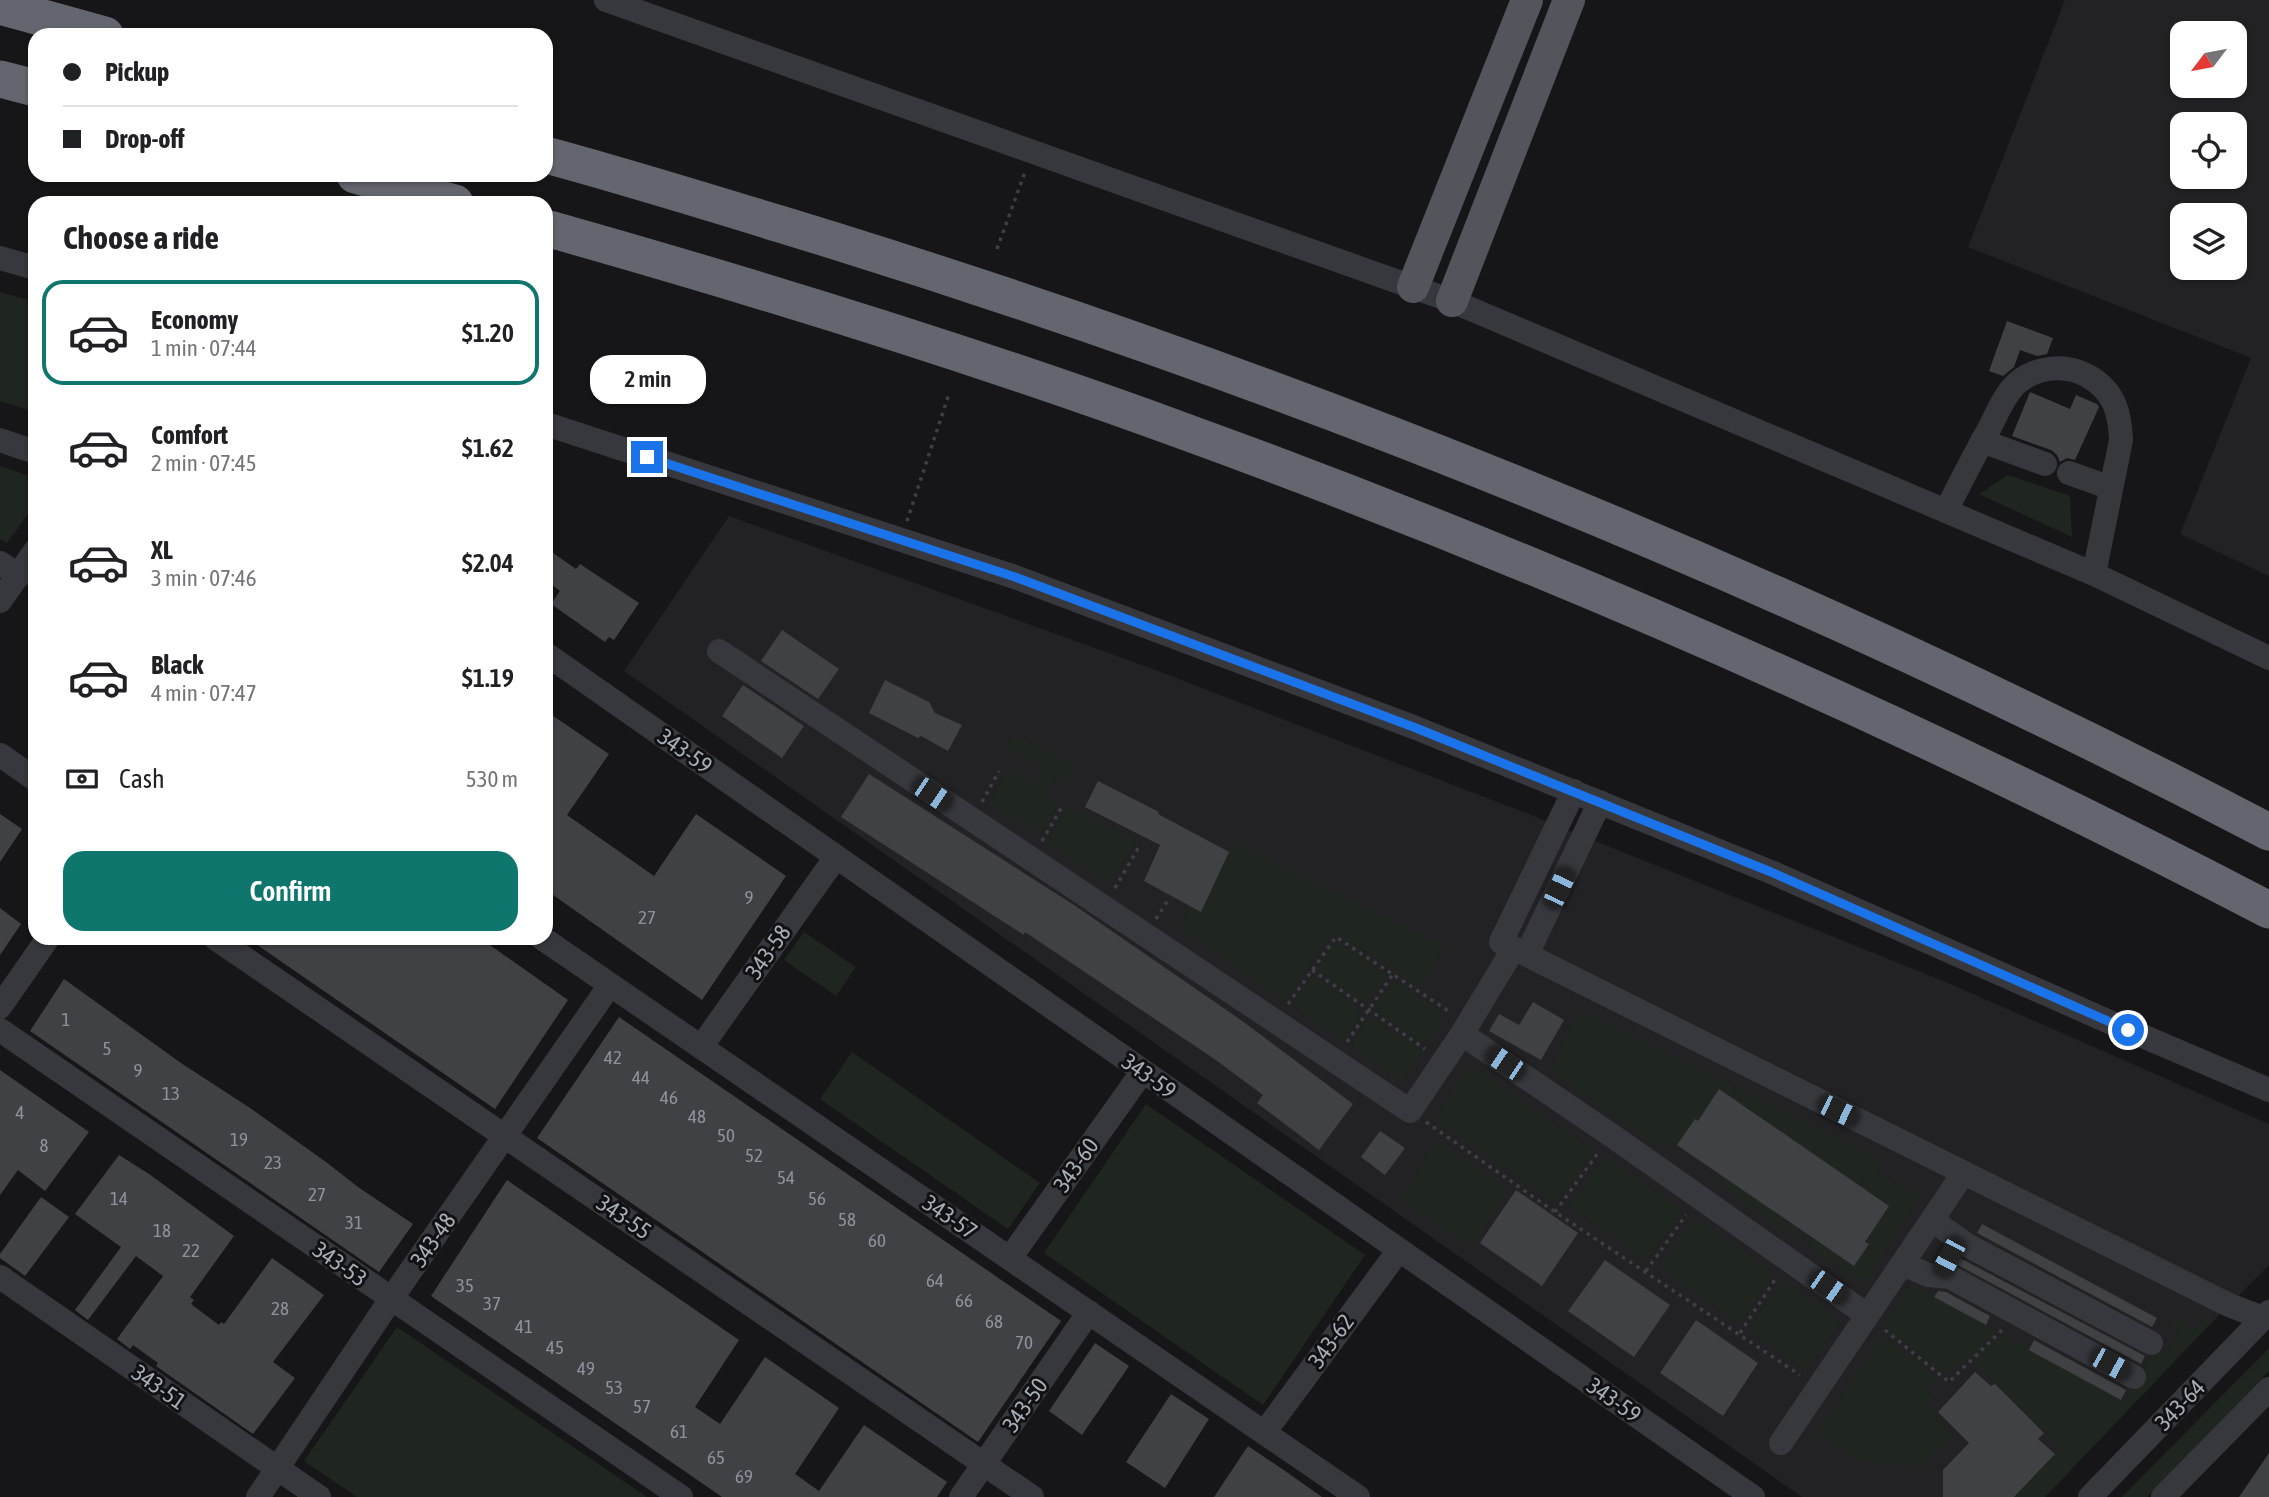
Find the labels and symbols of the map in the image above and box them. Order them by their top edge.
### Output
north arrow [2170,21,2247,98]
callout: 2 min [589,356,705,405]
route end [631,441,663,473]
street label: 343-59 [653,723,717,779]
car [909,774,956,814]
car [1541,865,1578,911]
house number: 9 [745,886,754,908]
house number: 27 [638,906,656,928]
street label: 343-58 [740,920,796,984]
house number: 1 [62,1008,70,1030]
route start [2112,1014,2144,1046]
house number: 5 [103,1037,111,1059]
car [1482,1043,1529,1083]
house number: 42 [604,1046,622,1068]
street label: 343-59 [1117,1048,1181,1104]
house number: 9 [134,1059,143,1081]
house number: 44 [632,1066,650,1088]
house number: 13 [162,1082,180,1104]
house number: 46 [660,1086,678,1108]
car [1815,1092,1862,1130]
house number: 4 [16,1101,25,1123]
house number: 48 [688,1105,706,1127]
house number: 50 [717,1124,735,1146]
house number: 19 [230,1128,248,1150]
street label: 343-60 [1048,1133,1104,1197]
house number: 8 [40,1134,49,1156]
house number: 52 [745,1144,763,1166]
house number: 23 [264,1151,282,1173]
house number: 54 [777,1166,795,1188]
house number: 27 [308,1183,326,1205]
house number: 14 [110,1187,128,1209]
house number: 56 [808,1187,826,1209]
street label: 343-55 [592,1189,656,1245]
street label: 343-57 [918,1189,982,1245]
street label: 343-48 [405,1208,461,1272]
house number: 58 [838,1208,856,1230]
house number: 31 [345,1211,363,1233]
house number: 18 [153,1219,171,1241]
house number: 60 [868,1229,886,1251]
car [1930,1234,1969,1280]
street label: 343-53 [308,1236,372,1292]
house number: 22 [182,1239,200,1261]
car [1805,1266,1852,1308]
house number: 64 [926,1269,944,1291]
house number: 35 [456,1274,474,1296]
house number: 66 [955,1289,973,1311]
house number: 37 [483,1292,501,1314]
house number: 28 [271,1297,289,1319]
street label: 343-62 [1303,1309,1359,1373]
house number: 68 [985,1310,1003,1332]
house number: 41 [515,1315,533,1337]
house number: 70 [1015,1331,1033,1353]
house number: 45 [546,1336,564,1358]
car [2087,1345,2134,1383]
house number: 49 [577,1357,595,1379]
street label: 343-51 [127,1359,191,1415]
street label: 343-59 [1582,1372,1646,1428]
street label: 343-50 [997,1373,1053,1437]
street label: 343-64 [2150,1374,2210,1436]
house number: 53 [605,1376,623,1398]
house number: 57 [633,1395,651,1417]
house number: 61 [670,1420,688,1442]
house number: 65 [707,1446,725,1468]
house number: 69 [735,1465,753,1487]

